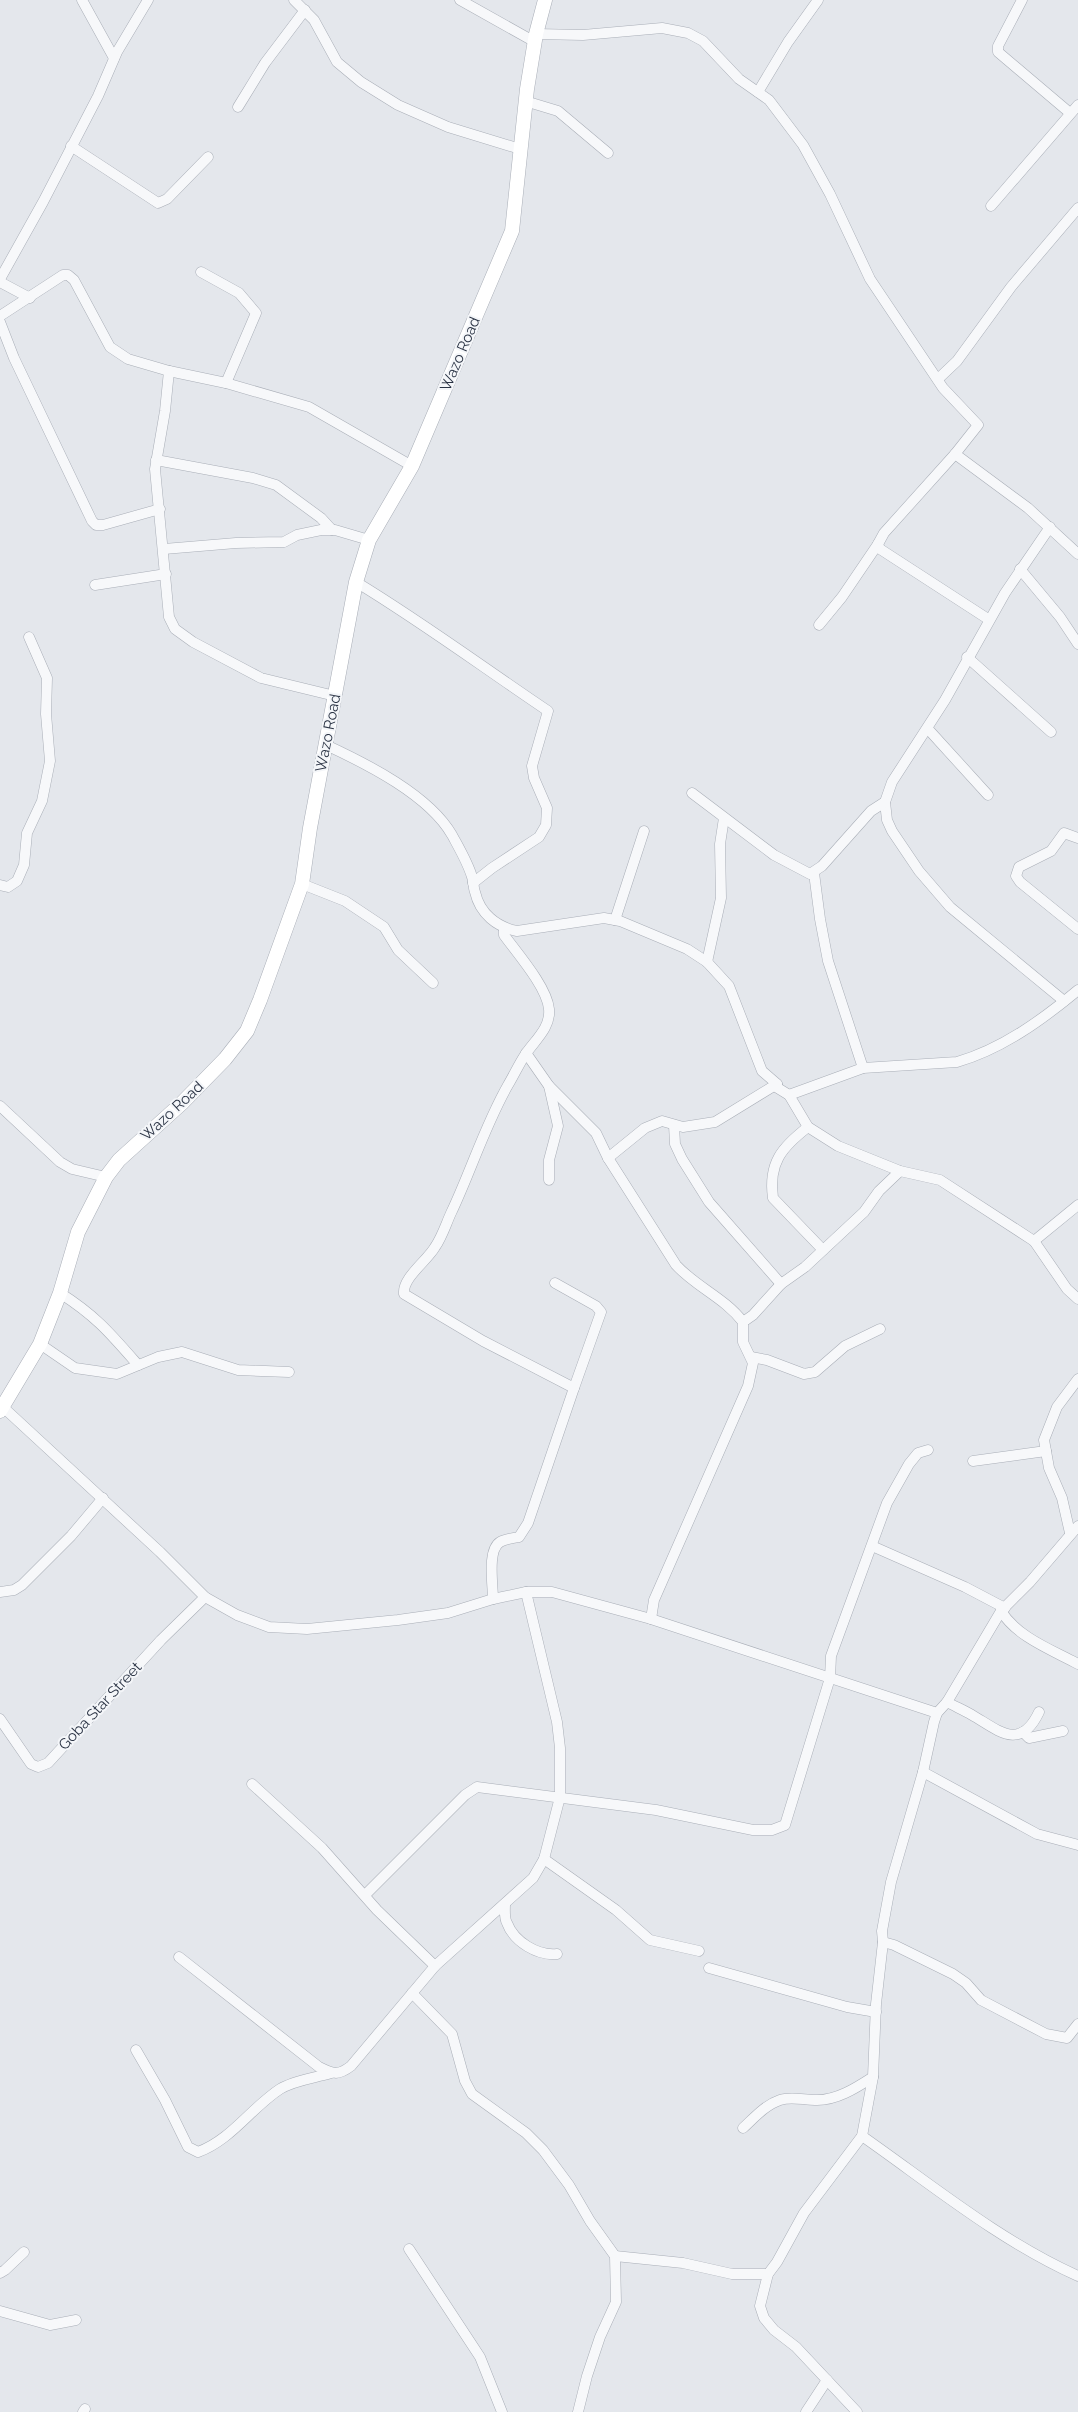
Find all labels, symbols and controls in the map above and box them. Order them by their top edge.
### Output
street label: Wazo Road [436,314,484,394]
street label: Wazo Road [312,693,344,773]
street label: Wazo Road [137,1077,207,1145]
street label: Goba Star Street [55,1658,145,1754]

